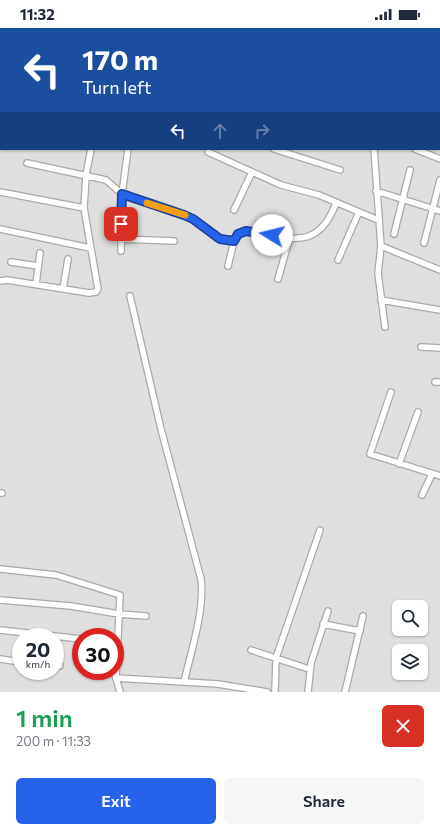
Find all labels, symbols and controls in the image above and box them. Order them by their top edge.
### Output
text: 11:32 [20,5,55,23]
text: 170 m [82,42,158,76]
icon: left [16,44,68,96]
text: Turn left [82,76,151,98]
icon: left [167,120,189,142]
icon: ahead [209,120,231,142]
icon: right [251,120,273,142]
pin [104,207,138,241]
icon: arrive [110,213,132,235]
position arrow [251,214,293,256]
map controls [392,600,428,680]
button: search [392,600,428,636]
speed limit sign: 30 [72,628,124,680]
text: 20 [26,637,50,661]
button: layers [392,644,428,680]
text: km/h [26,658,50,670]
text: 1 min [16,703,73,732]
button: close [382,705,424,747]
text: 200 m · 11:33 [16,733,91,749]
button: Exit [16,778,216,824]
button: Share [224,778,424,824]

